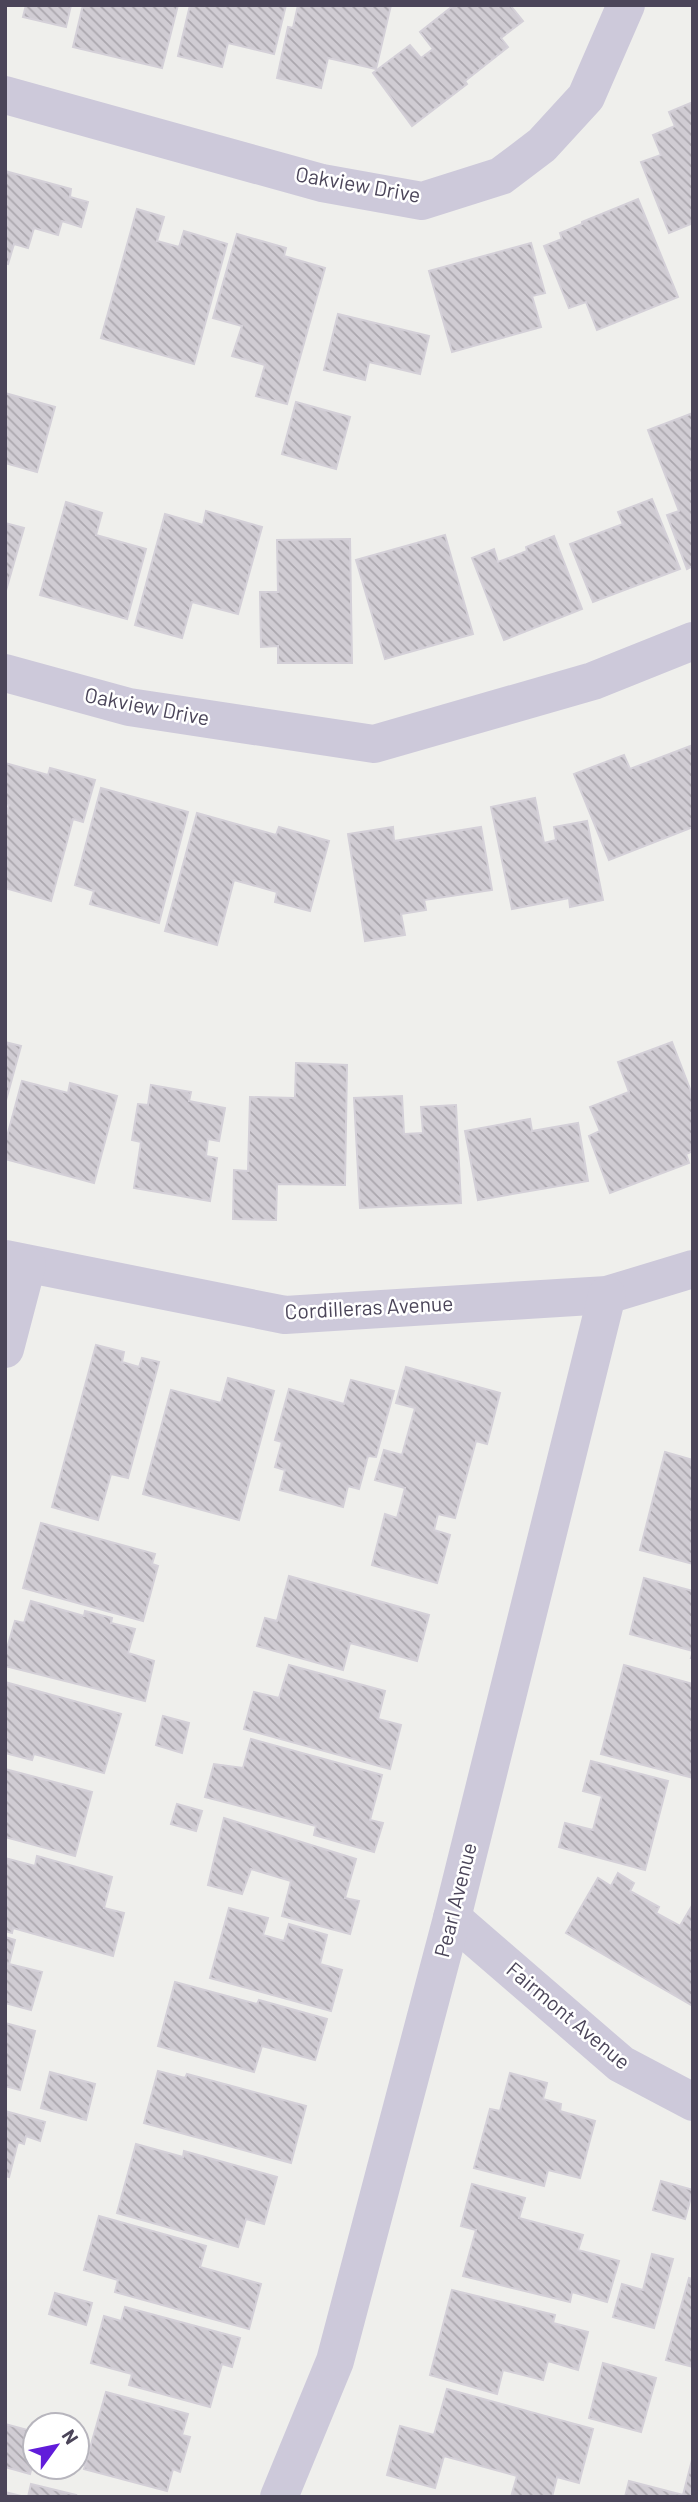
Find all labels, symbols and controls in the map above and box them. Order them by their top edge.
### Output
street label: Oakview Drive [294,160,423,207]
street label: Oakview Drive [83,681,212,730]
street label: Cordilleras Avenue [284,1290,454,1323]
street label: Pearl Avenue [428,1840,481,1960]
street label: Fairmont Avenue [502,1956,636,2074]
north arrow [21,2411,91,2481]
text: N [58,2425,84,2448]

